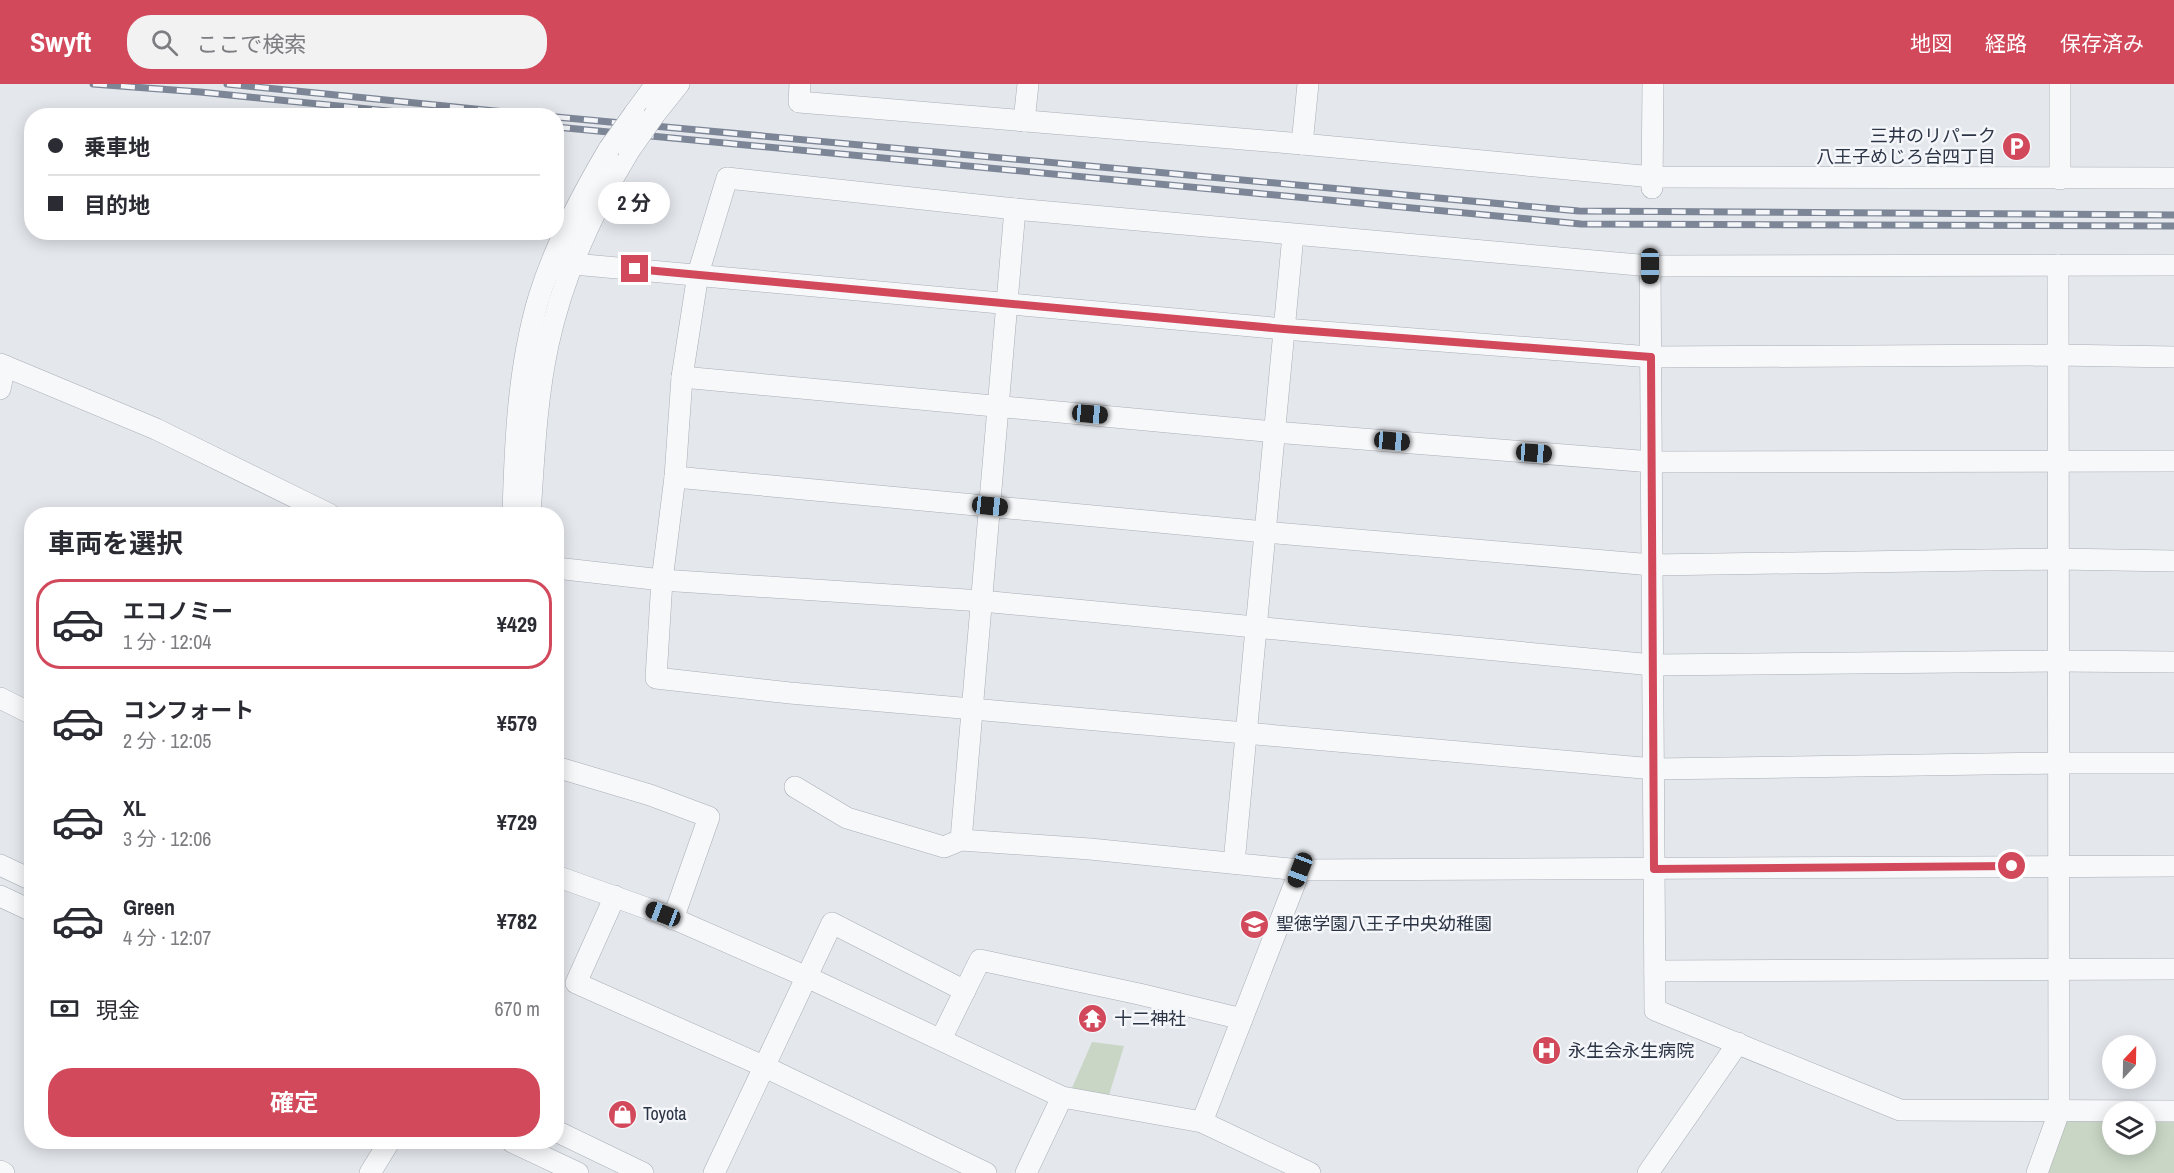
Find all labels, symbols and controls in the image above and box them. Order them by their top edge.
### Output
search box [127,15,547,69]
text: Swyft [30,23,91,61]
icon: search [148,26,181,59]
text: ここで検索 [196,29,306,59]
text: 地図 [1910,29,1952,58]
text: 経路 [1985,29,2027,58]
text: 保存済み [2060,29,2144,58]
place label: 三井のリパーク 八王子めじろ台四丁目 [1816,123,1996,169]
parking icon: 三井のリパーク 八王子めじろ台四丁目 [2001,130,2033,162]
text: 乗車地 [84,132,150,162]
callout: 2 分 [599,182,671,224]
text: 2 分 [617,189,651,216]
text: 目的地 [84,190,150,220]
car [1641,248,1659,284]
route end [621,255,648,282]
car [1071,403,1109,425]
car [1373,430,1411,452]
car [1515,443,1553,463]
car [971,495,1009,517]
text: 車両を選択 [48,525,183,561]
text: エコノミー [123,596,233,626]
icon: car [51,597,105,651]
text: ¥429 [497,609,537,639]
text: 1 分 · 12:04 [123,628,211,655]
text: コンフォート [123,695,254,725]
icon: car [51,696,105,750]
text: ¥579 [497,708,537,738]
text: 2 分 · 12:05 [123,727,211,754]
text: XL [123,793,146,823]
icon: car [51,795,105,849]
text: ¥729 [497,807,537,837]
text: 3 分 · 12:06 [123,825,211,852]
car [1285,850,1315,890]
route start [1998,852,2025,879]
text: Green [123,892,175,922]
icon: car [51,894,105,948]
car [643,899,683,929]
text: ¥782 [497,906,537,936]
school or university icon: 聖徳学園八王子中央幼稚園 [1239,908,1271,940]
place label: 聖徳学園八王子中央幼稚園 [1276,911,1492,936]
text: 4 分 · 12:07 [123,924,211,951]
icon: cash [48,992,81,1025]
text: 現金 [96,995,140,1025]
text: 670 m [494,995,540,1022]
temple icon: 十二神社 [1077,1003,1109,1035]
place label: 十二神社 [1114,1006,1186,1031]
hospital icon: 永生会永生病院 [1531,1035,1563,1067]
north arrow [2102,1035,2156,1089]
map controls [2102,1035,2156,1155]
place label: 永生会永生病院 [1568,1038,1694,1063]
button: 確定 [48,1068,540,1137]
shop icon: Toyota [606,1098,638,1130]
place label: Toyota [643,1101,687,1126]
button: layers [2102,1101,2156,1155]

